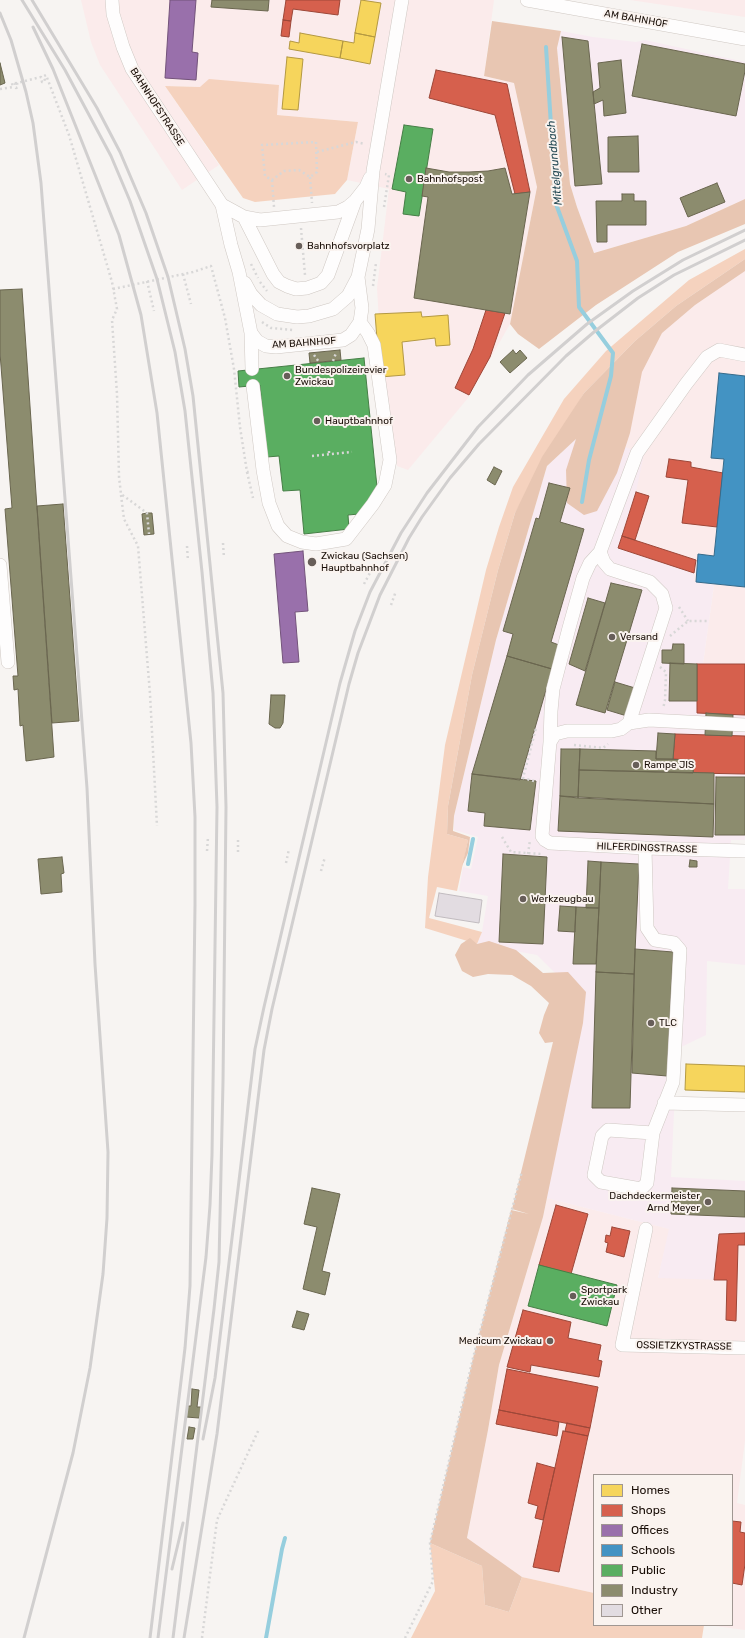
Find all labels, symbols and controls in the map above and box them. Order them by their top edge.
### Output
street label: AM BAHNHOF [603,8,669,30]
street label: BAHNHOFSTRASSE [127,66,187,148]
water label: Mittelgrundbach [545,120,565,206]
place label: Bahnhofspost [417,173,483,185]
marker: Bahnhofspost [404,174,414,184]
place label: Bahnhofsvorplatz [307,240,390,252]
marker: Bahnhofsvorplatz [294,241,304,251]
street label: AM BAHNHOF [272,335,336,351]
place label: Bundespolizeirevier Zwickau [295,364,386,388]
marker: Bundespolizeirevier Zwickau [282,371,292,381]
place label: Hauptbahnhof [325,415,393,427]
marker: Hauptbahnhof [312,416,322,426]
place label: Zwickau (Sachsen) Hauptbahnhof [321,550,408,574]
marker: Zwickau (Sachsen) Hauptbahnhof [306,556,318,568]
place label: Versand [620,631,658,643]
marker: Versand [607,632,617,642]
place label: Rampe JIS [644,759,694,771]
marker: Rampe JIS [631,760,641,770]
street label: HILFERDINGSTRASSE [596,840,698,856]
place label: Werkzeugbau [531,893,593,905]
marker: Werkzeugbau [518,894,528,904]
place label: TLC [659,1017,677,1029]
marker: TLC [646,1018,656,1028]
place label: Dachdeckermeister Arnd Meyer [609,1190,700,1214]
marker: Dachdeckermeister Arnd Meyer [703,1197,713,1207]
place label: Sportpark Zwickau [581,1284,627,1308]
marker: Sportpark Zwickau [568,1291,578,1301]
place label: Medicum Zwickau [459,1335,542,1347]
marker: Medicum Zwickau [545,1336,555,1346]
street label: OSSIETZKYSTRASSE [636,1339,732,1353]
legend [593,1474,733,1626]
text: Homes [631,1483,670,1497]
text: Shops [631,1503,666,1517]
text: Offices [631,1523,669,1537]
text: Schools [631,1543,675,1557]
text: Public [631,1563,666,1577]
text: Industry [631,1583,678,1597]
text: Other [631,1603,662,1617]

